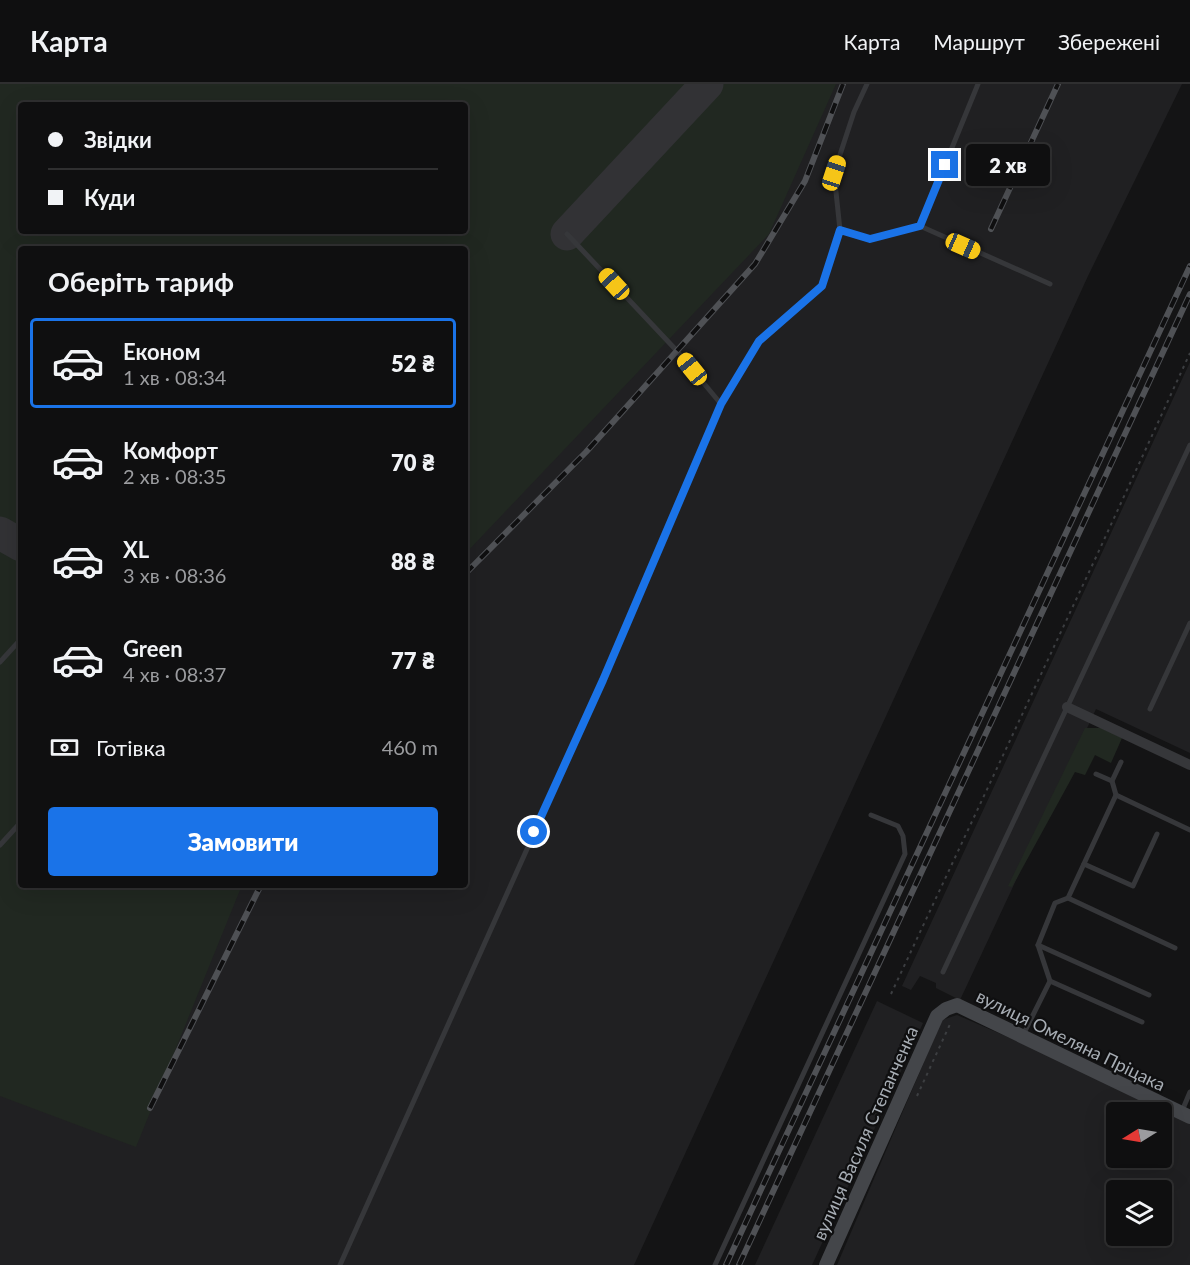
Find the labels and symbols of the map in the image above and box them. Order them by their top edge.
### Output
callout: 2 хв [966,144,1050,186]
route end [931,151,958,178]
car [820,153,848,193]
car [943,230,983,262]
car [595,265,633,303]
car [674,349,710,389]
route start [520,818,547,845]
street label: вулиця Омеляна Пріцака [973,985,1169,1095]
street label: вулиця Василя Степанченка [808,1023,922,1243]
north arrow [1106,1102,1172,1168]

